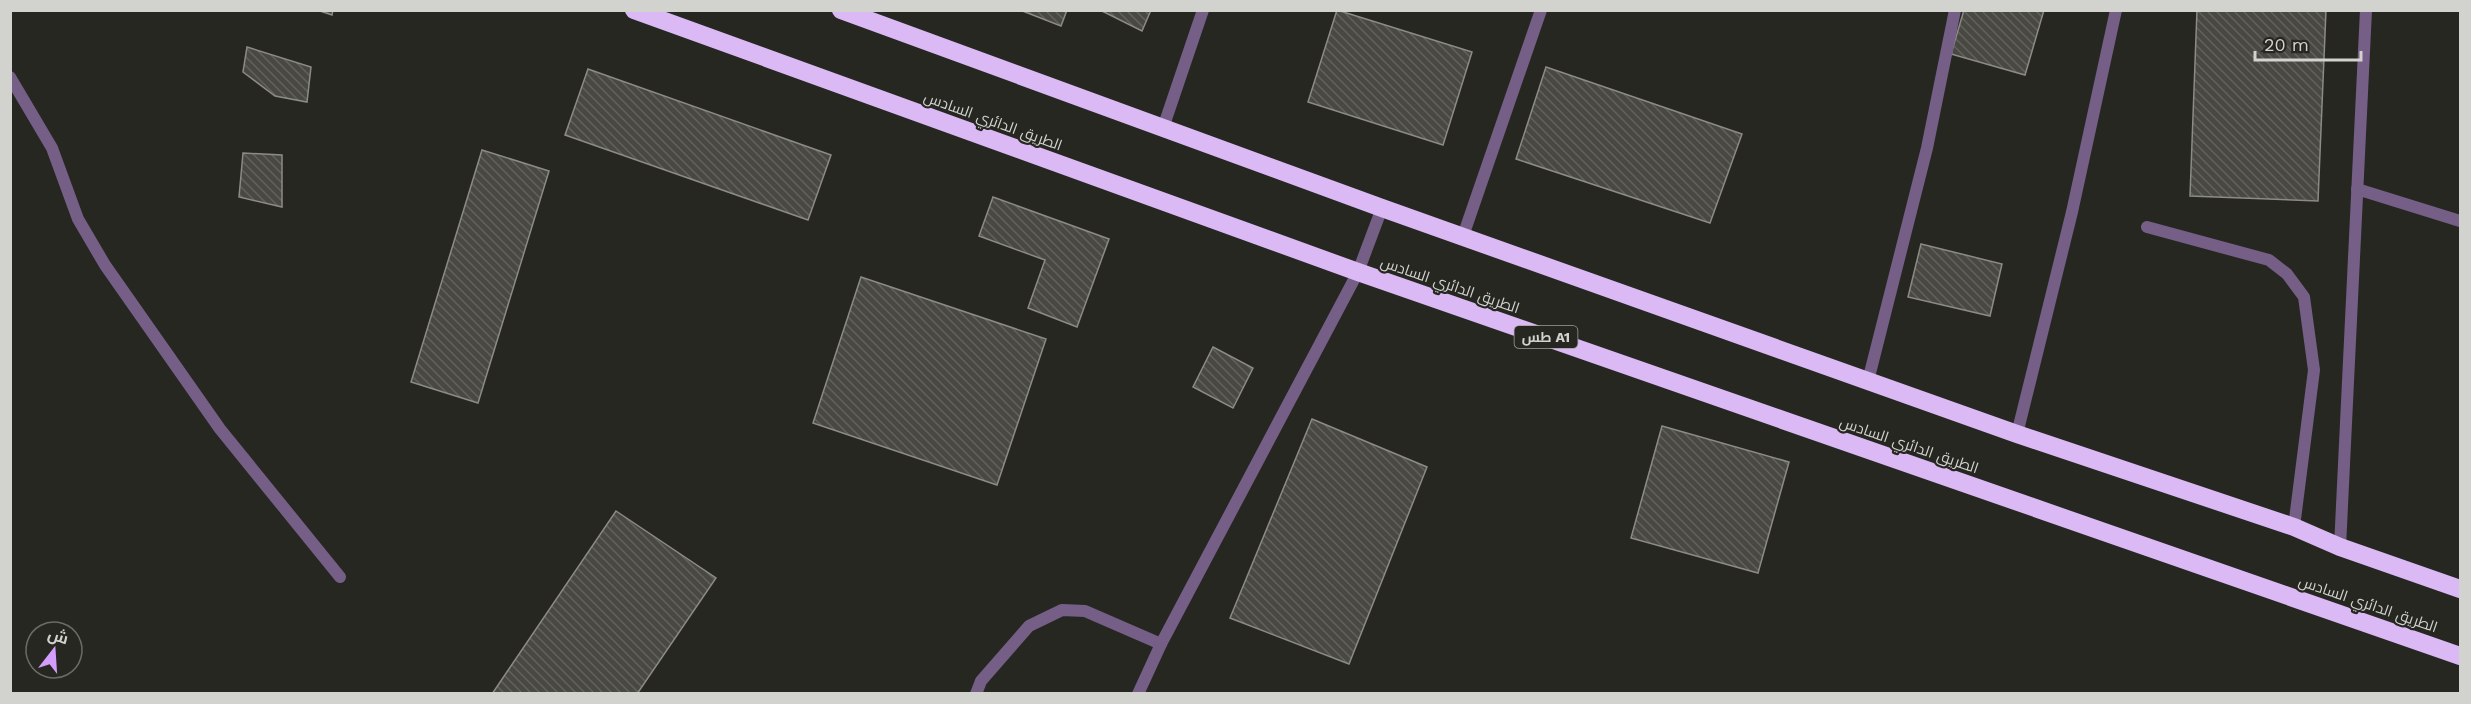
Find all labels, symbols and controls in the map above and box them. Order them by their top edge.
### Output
scale bar [2255,24,2362,62]
text: 20 m [2264,34,2309,55]
street label: الطريق الدائري السادس [920,88,1065,157]
street label: الطريق الدائري السادس [1377,253,1522,320]
road number: طس A1 [1514,326,1578,348]
street label: الطريق الدائري السادس [1836,413,1981,480]
street label: الطريق الدائري السادس [2295,572,2440,639]
north arrow [24,620,84,680]
text: ش [46,624,71,648]

